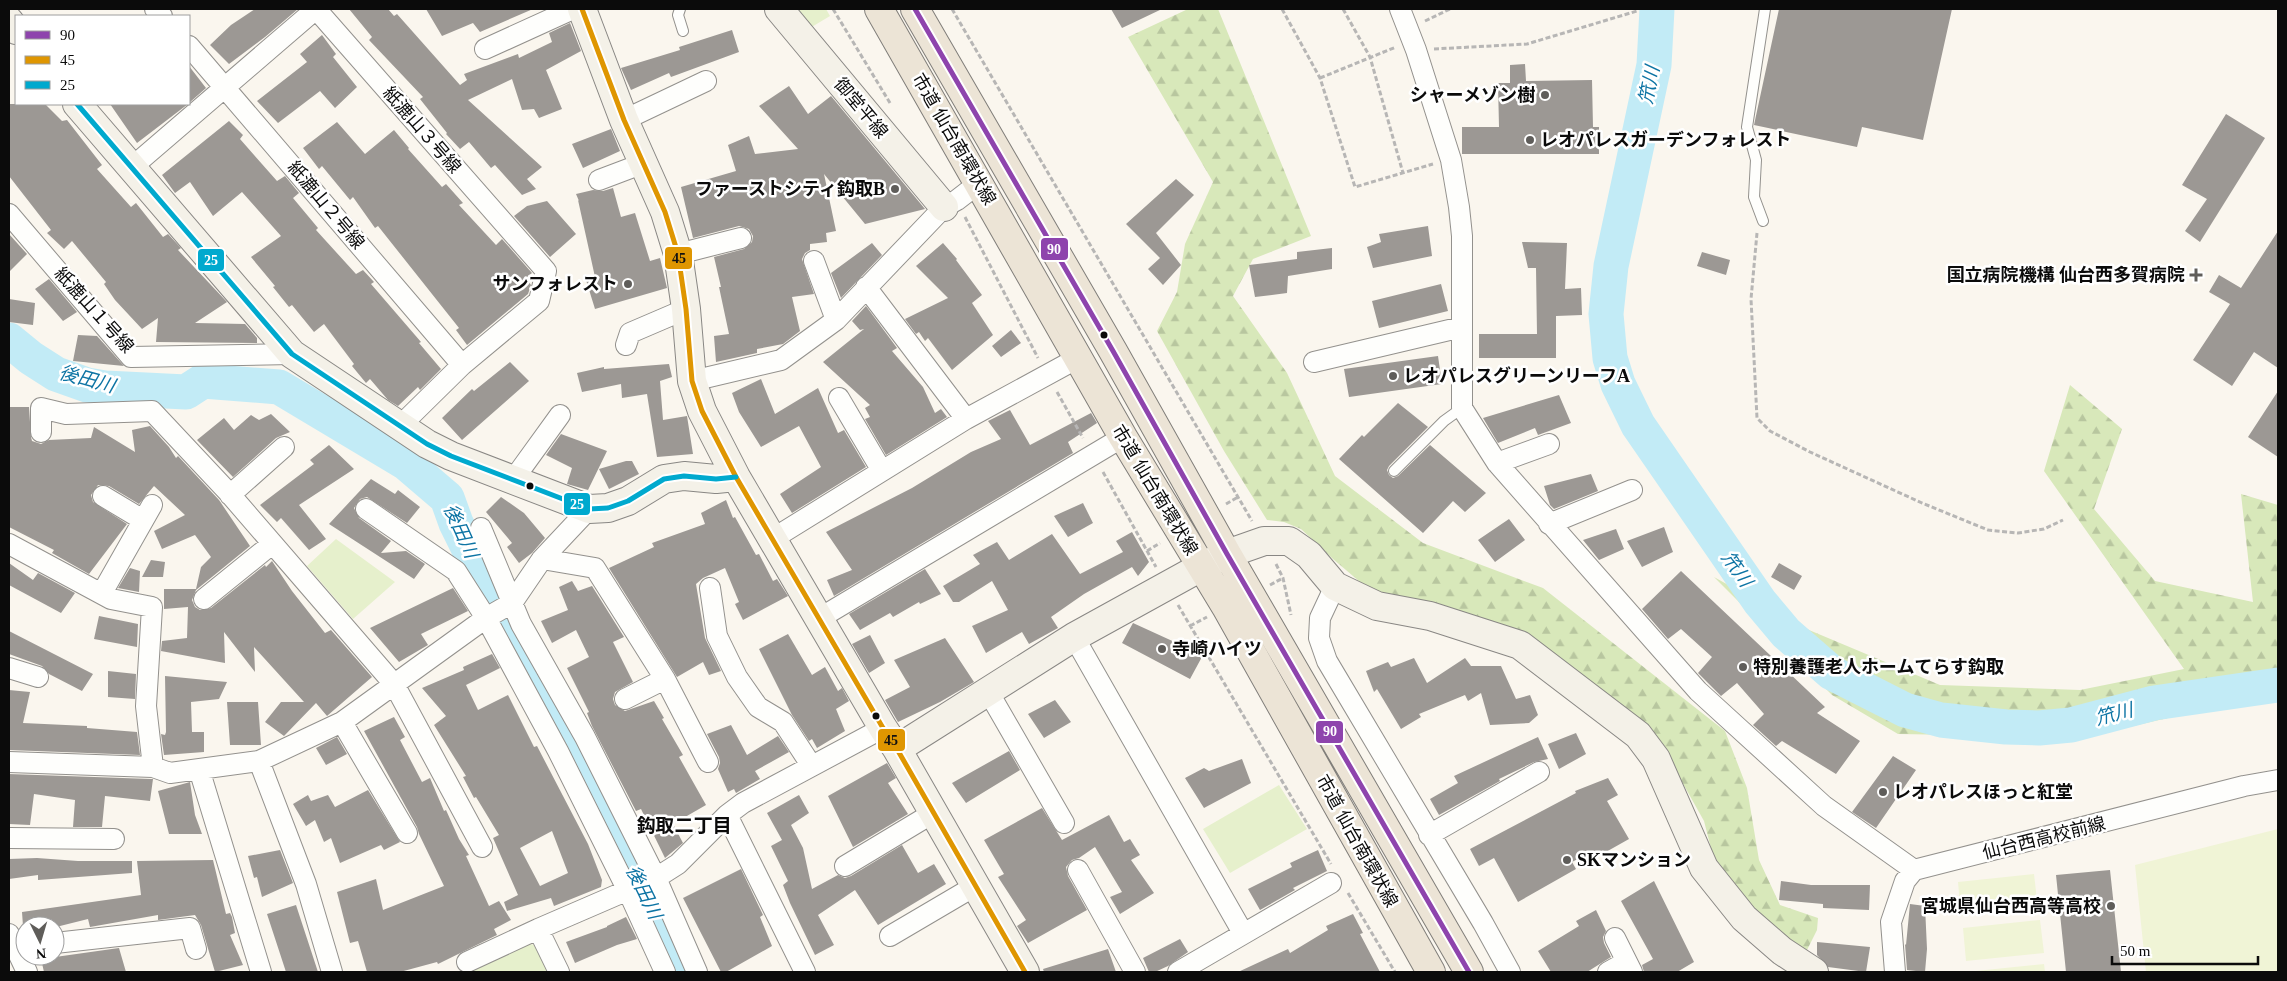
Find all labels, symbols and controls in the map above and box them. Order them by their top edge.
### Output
legend [15,15,190,105]
text: 90 [60,27,75,43]
text: 45 [60,52,75,68]
water label: 笊川 [1635,62,1663,106]
street label: 市道 仙台南環状線 [908,70,1000,208]
street label: 御堂平線 [830,74,892,142]
text: 25 [60,77,75,93]
street label: 紙漉山３号線 [379,83,465,177]
place label: シャーメゾン樹 [1410,85,1535,105]
marker: シャーメゾン樹 [1539,89,1551,101]
place label: レオパレスガーデンフォレスト [1540,130,1791,150]
marker: レオパレスガーデンフォレスト [1524,134,1536,146]
street label: 紙漉山２号線 [284,157,368,253]
place label: ファーストシティ鈎取B [695,179,885,199]
marker: ファーストシティ鈎取B [889,183,901,195]
line badge: 90 [1040,237,1069,261]
text: 90 [1047,242,1061,257]
line badge: 45 [664,246,693,270]
line badge: 25 [197,248,225,272]
text: 45 [672,251,686,266]
text: 25 [204,253,218,268]
street label: 紙漉山１号線 [50,263,138,357]
place label: 国立病院機構 仙台西多賀病院 [1947,265,2185,285]
marker: 国立病院機構 仙台西多賀病院 [2189,268,2203,282]
place label: サンフォレスト [493,274,618,294]
marker: サンフォレスト [622,278,634,290]
unlabelled marker [1099,330,1109,340]
water label: 後田川 [57,361,119,397]
place label: レオパレスグリーンリーフA [1403,366,1630,386]
marker: レオパレスグリーンリーフA [1387,370,1399,382]
street label: 市道 仙台南環状線 [1108,421,1202,559]
unlabelled marker [525,481,535,491]
line badge: 25 [563,492,591,516]
text: 25 [570,497,584,512]
water label: 後田川 [440,501,483,563]
water label: 笊川 [1717,547,1758,592]
place label: 寺崎ハイツ [1172,639,1262,659]
marker: 寺崎ハイツ [1156,643,1168,655]
place label: 特別養護老人ホームてらす鈎取 [1753,657,2004,677]
marker: 特別養護老人ホームてらす鈎取 [1737,661,1749,673]
water label: 笊川 [2093,699,2137,729]
unlabelled marker [871,711,881,721]
line badge: 90 [1315,720,1344,744]
text: 90 [1323,724,1337,739]
line badge: 45 [877,728,906,752]
text: 45 [884,733,898,748]
street label: 市道 仙台南環状線 [1312,771,1402,911]
place label: レオパレスほっと紅堂 [1893,782,2073,802]
marker: レオパレスほっと紅堂 [1877,786,1889,798]
street label: 仙台西高校前線 [1980,813,2108,863]
district label: 鈎取二丁目 [636,815,732,836]
place label: SKマンション [1577,850,1691,870]
marker: SKマンション [1561,854,1573,866]
water label: 後田川 [622,862,667,924]
place label: 宮城県仙台西高等高校 [1921,896,2101,916]
marker: 宮城県仙台西高等高校 [2105,900,2117,912]
north arrow [15,916,65,966]
scale bar [2112,934,2258,966]
text: 50 m [2120,943,2151,959]
text: N [35,946,47,961]

